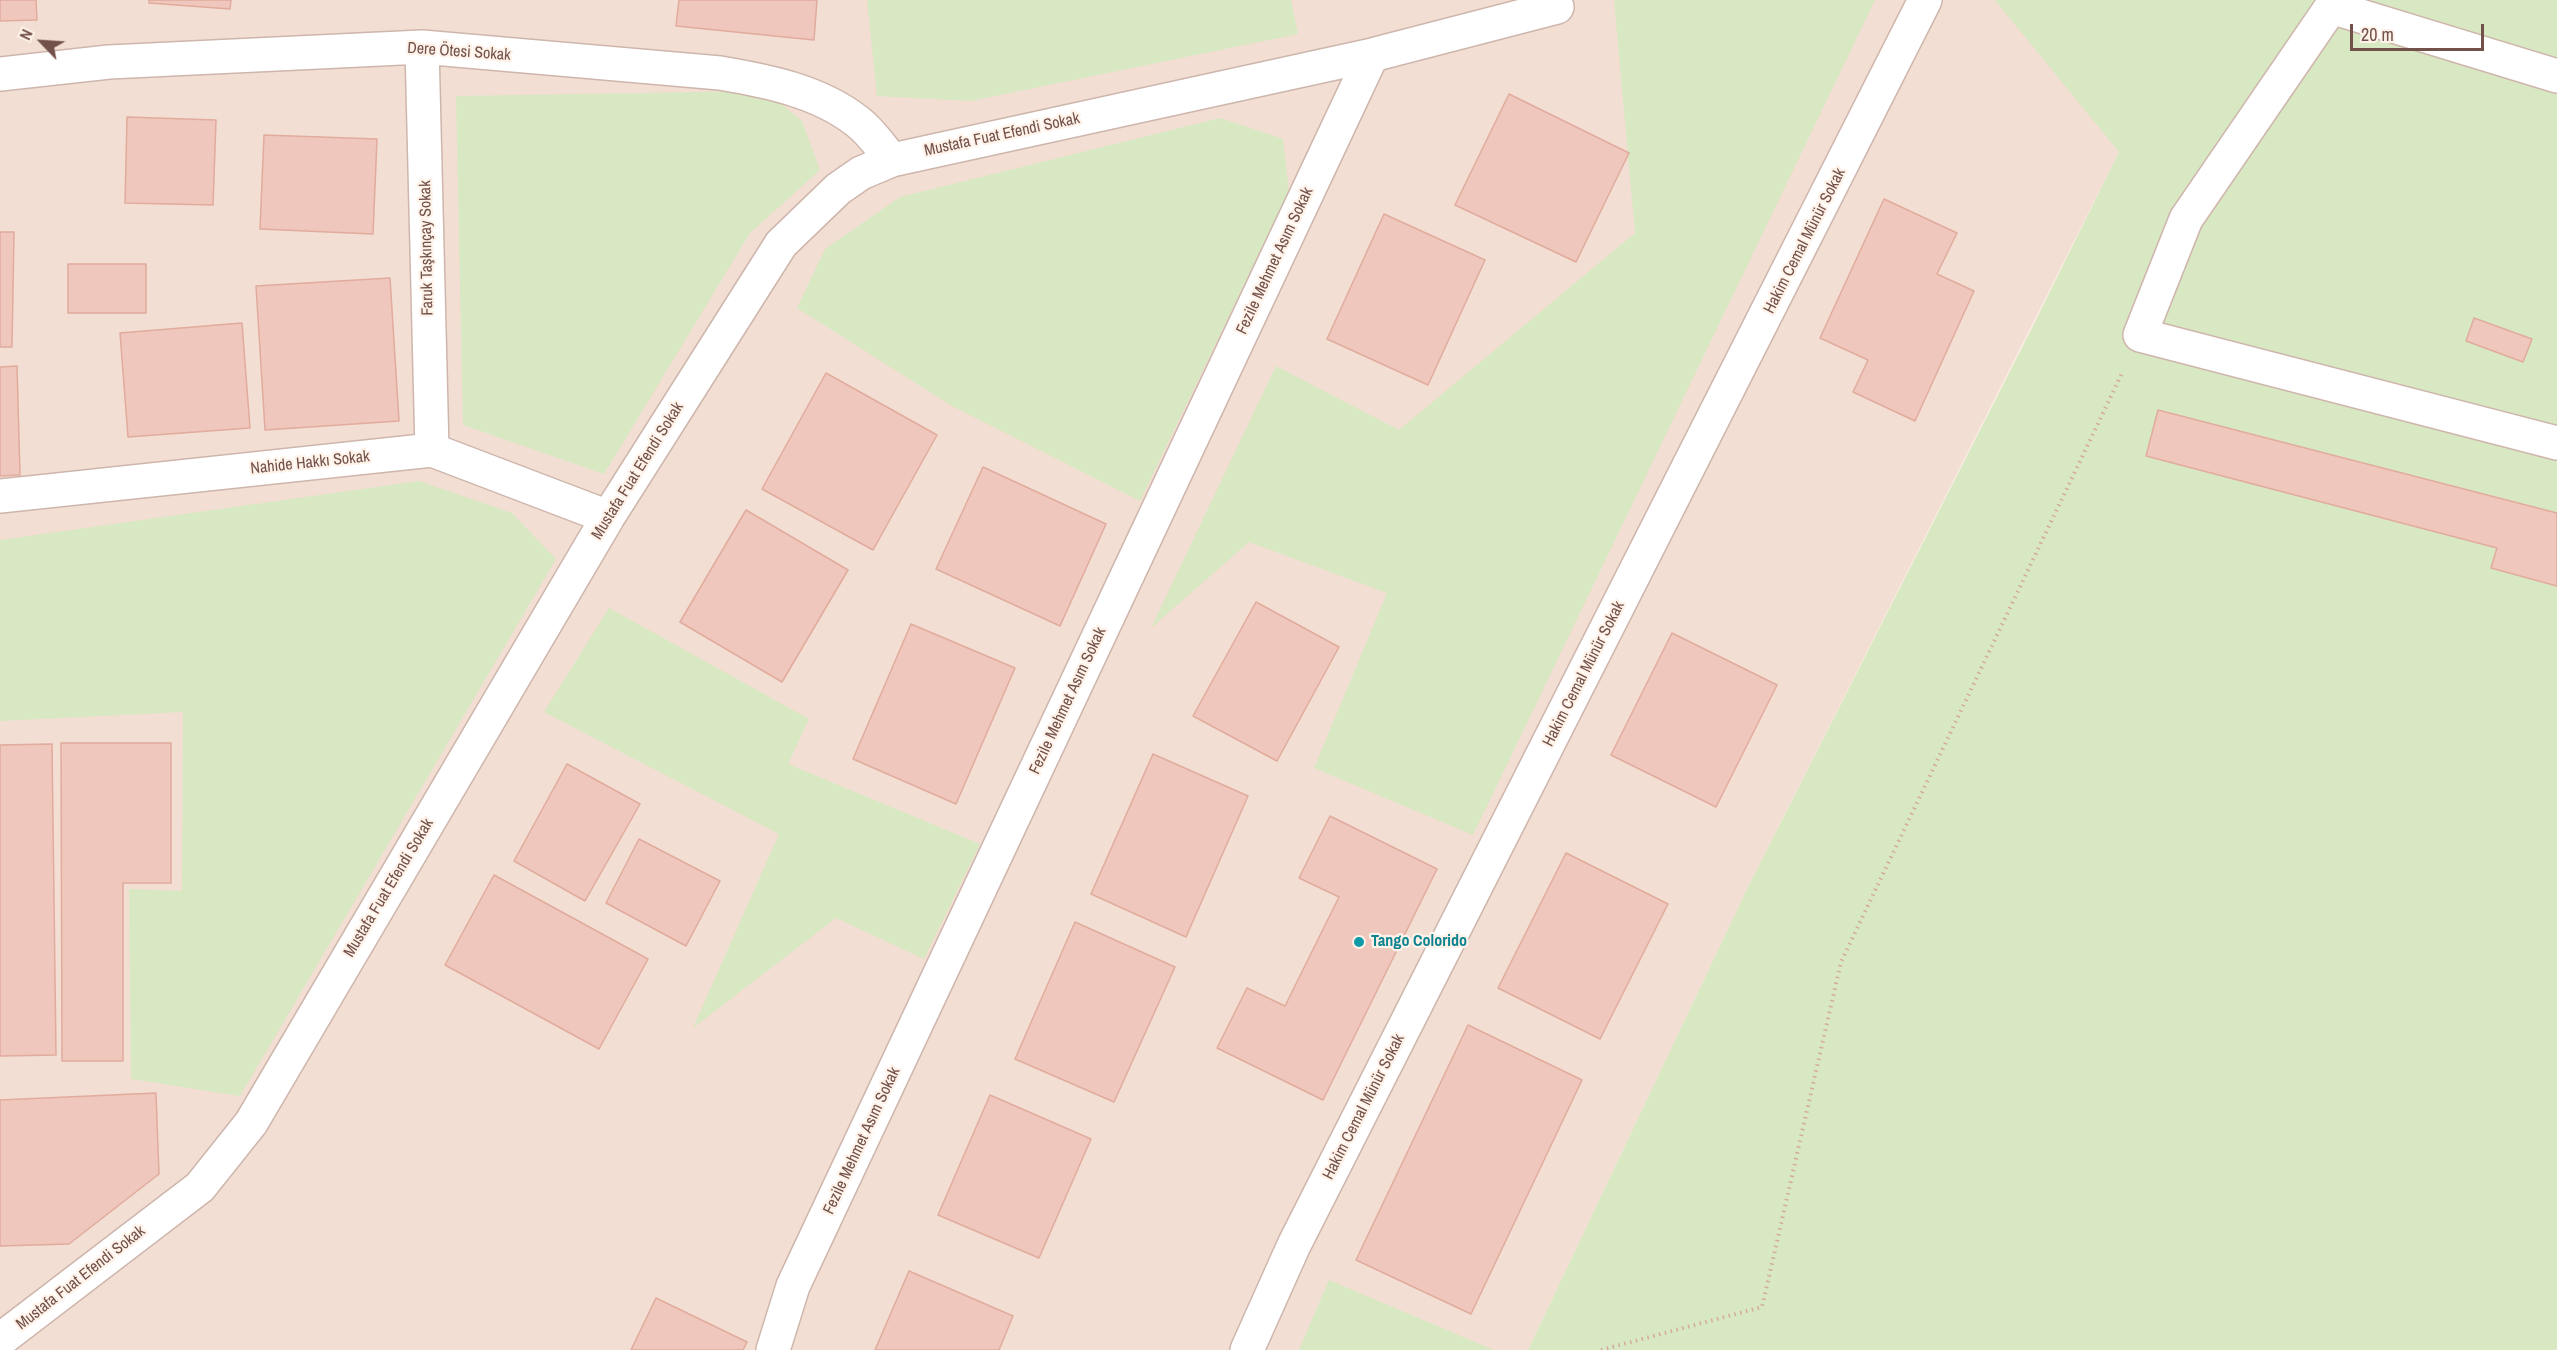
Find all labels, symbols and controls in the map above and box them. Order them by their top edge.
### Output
north arrow [12,12,72,72]
scale bar [2353,12,2486,50]
text: 20 m [2361,22,2394,47]
text: N [14,25,38,43]
street label: Dere Ötesi Sokak [407,39,511,65]
street label: Mustafa Fuat Efendi Sokak [923,109,1081,161]
street label: Hakim Cemal Münür Sokak [1760,165,1850,317]
street label: Faruk Taşkınçay Sokak [416,180,438,316]
street label: Fezile Mehmet Asım Sokak [1233,185,1317,337]
street label: Mustafa Fuat Efendi Sokak [588,399,688,543]
street label: Nahide Hakkı Sokak [250,447,370,479]
street label: Hakim Cemal Münür Sokak [1539,598,1629,750]
street label: Fezile Mehmet Asım Sokak [1026,625,1110,777]
street label: Mustafa Fuat Efendi Sokak [340,815,438,961]
place label: Tango Colorido [1371,932,1467,952]
marker: Tango Colorido [1352,935,1366,949]
street label: Hakim Cemal Münür Sokak [1319,1031,1409,1183]
street label: Fezile Mehmet Asım Sokak [820,1065,904,1217]
street label: Mustafa Fuat Efendi Sokak [13,1222,149,1334]

